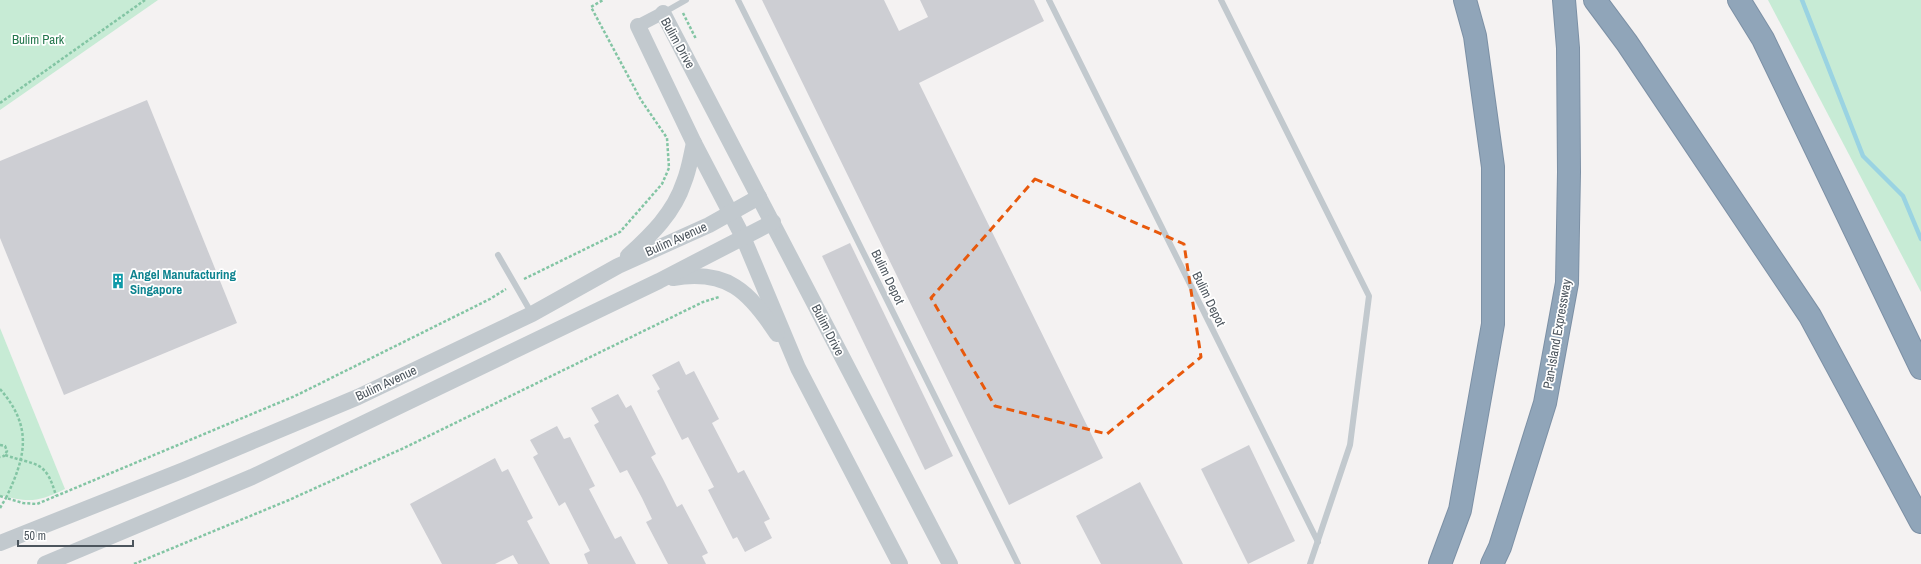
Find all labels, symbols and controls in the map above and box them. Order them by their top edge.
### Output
street label: Bulim Drive [657,15,699,72]
park label: Bulim Park [12,31,65,48]
street label: Bulim Avenue [643,218,709,260]
street label: Bulim Depot [868,247,909,307]
place label: Angel Manufacturing Singapore [130,266,237,298]
street label: Bulim Depot [1189,269,1230,329]
building icon: Angel Manufacturing Singapore [109,272,127,290]
street label: Pan-Island Expressway [1539,277,1575,390]
street label: Bulim Drive [808,301,848,359]
street label: Bulim Avenue [353,361,419,405]
scale bar [18,522,133,548]
text: 50 m [24,528,46,544]

